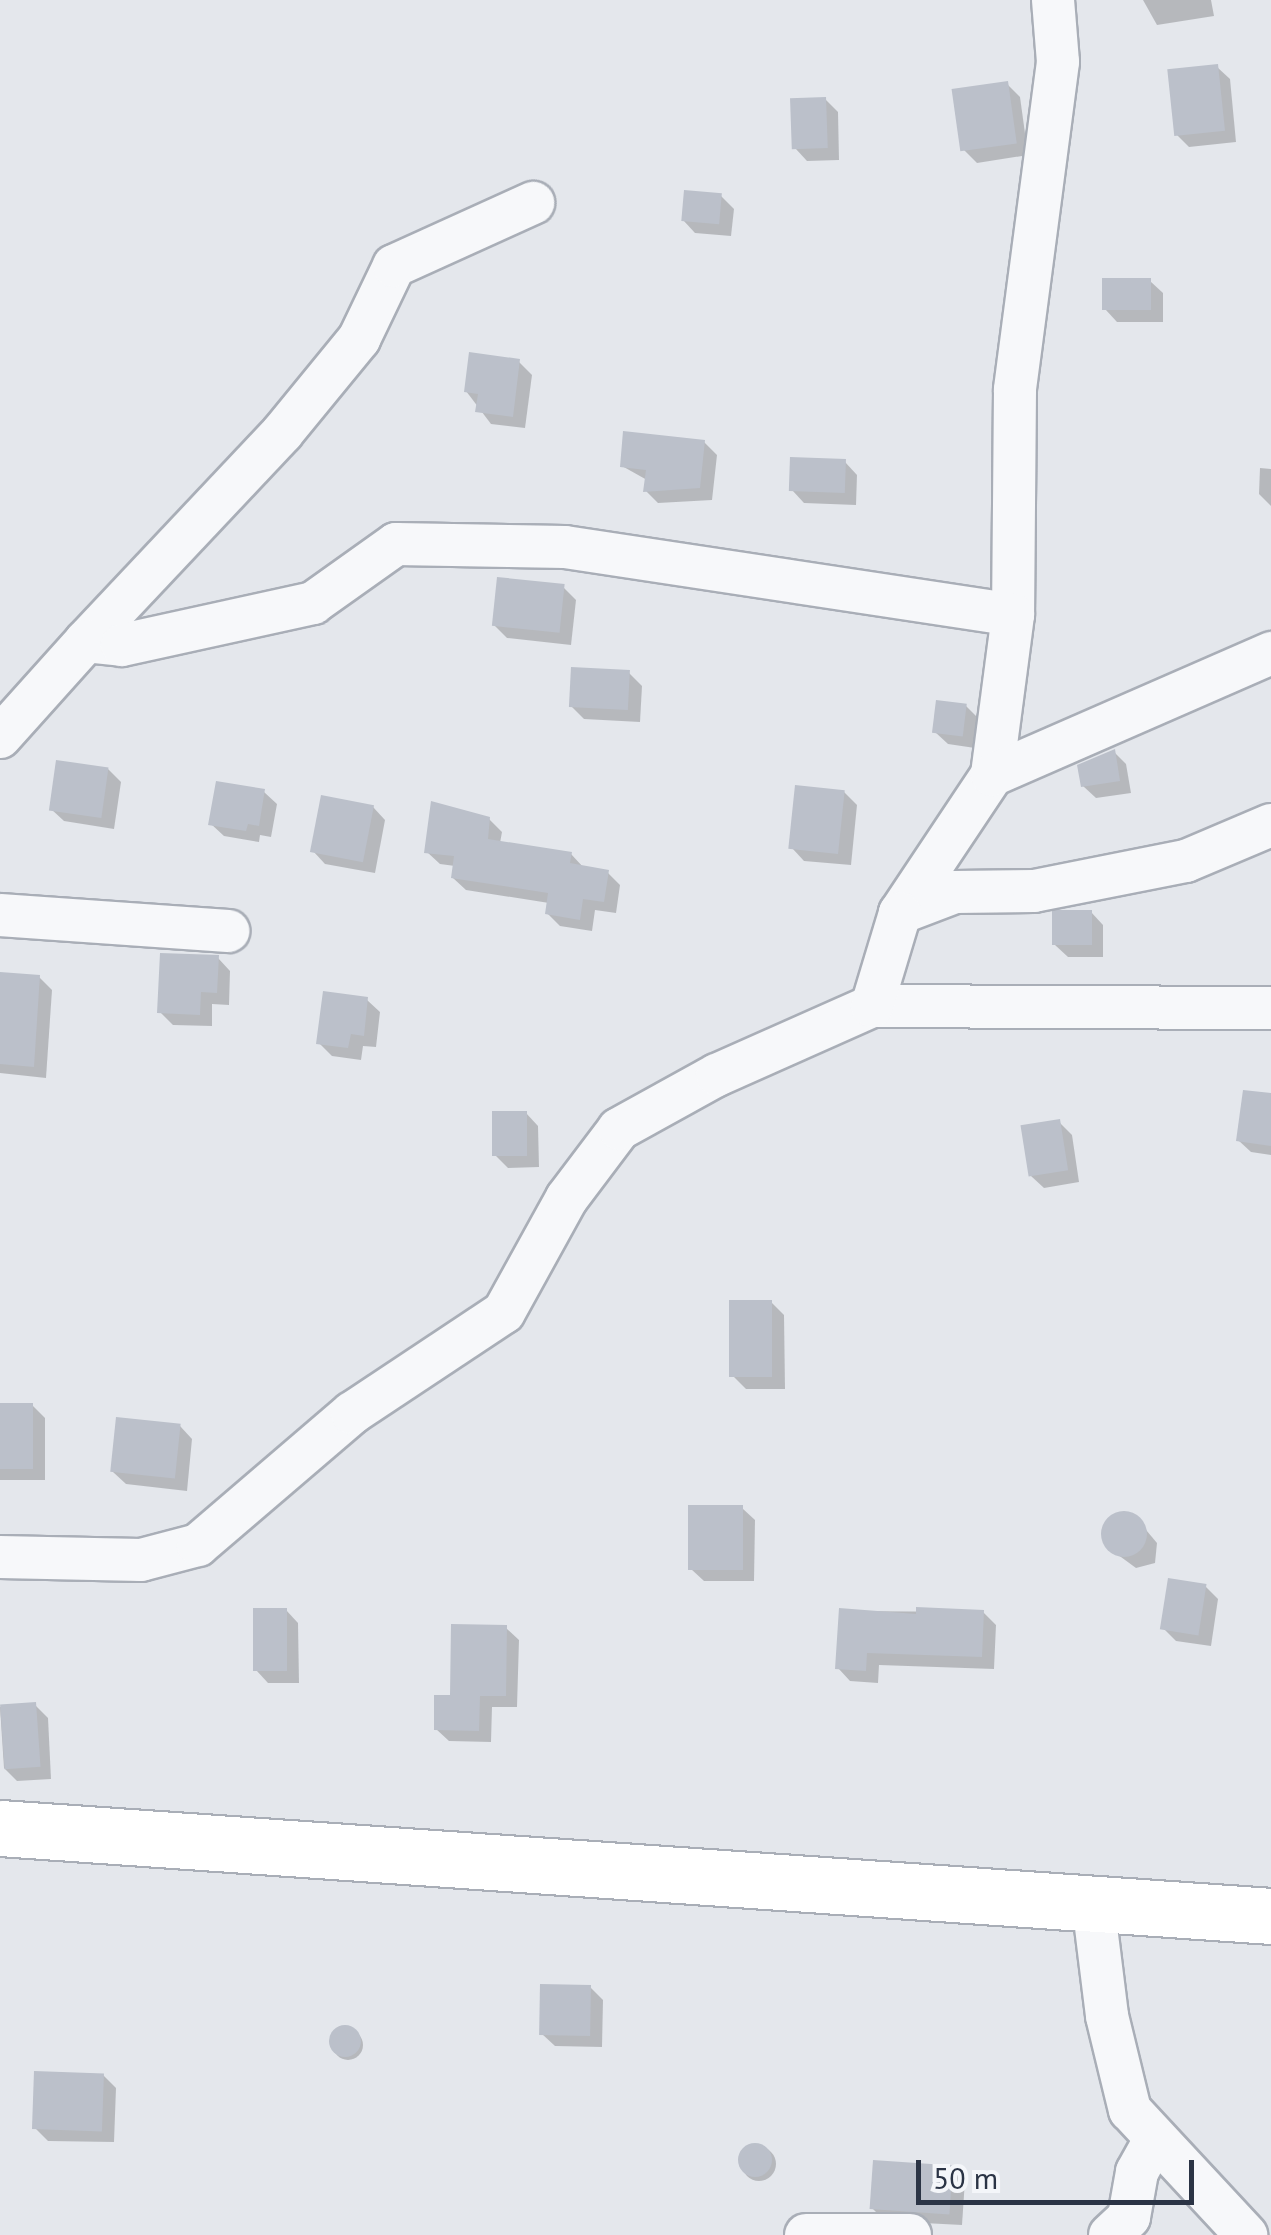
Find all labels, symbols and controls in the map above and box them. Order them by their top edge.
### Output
scale bar [921,2140,1198,2202]
text: 50 m [933,2158,998,2197]

